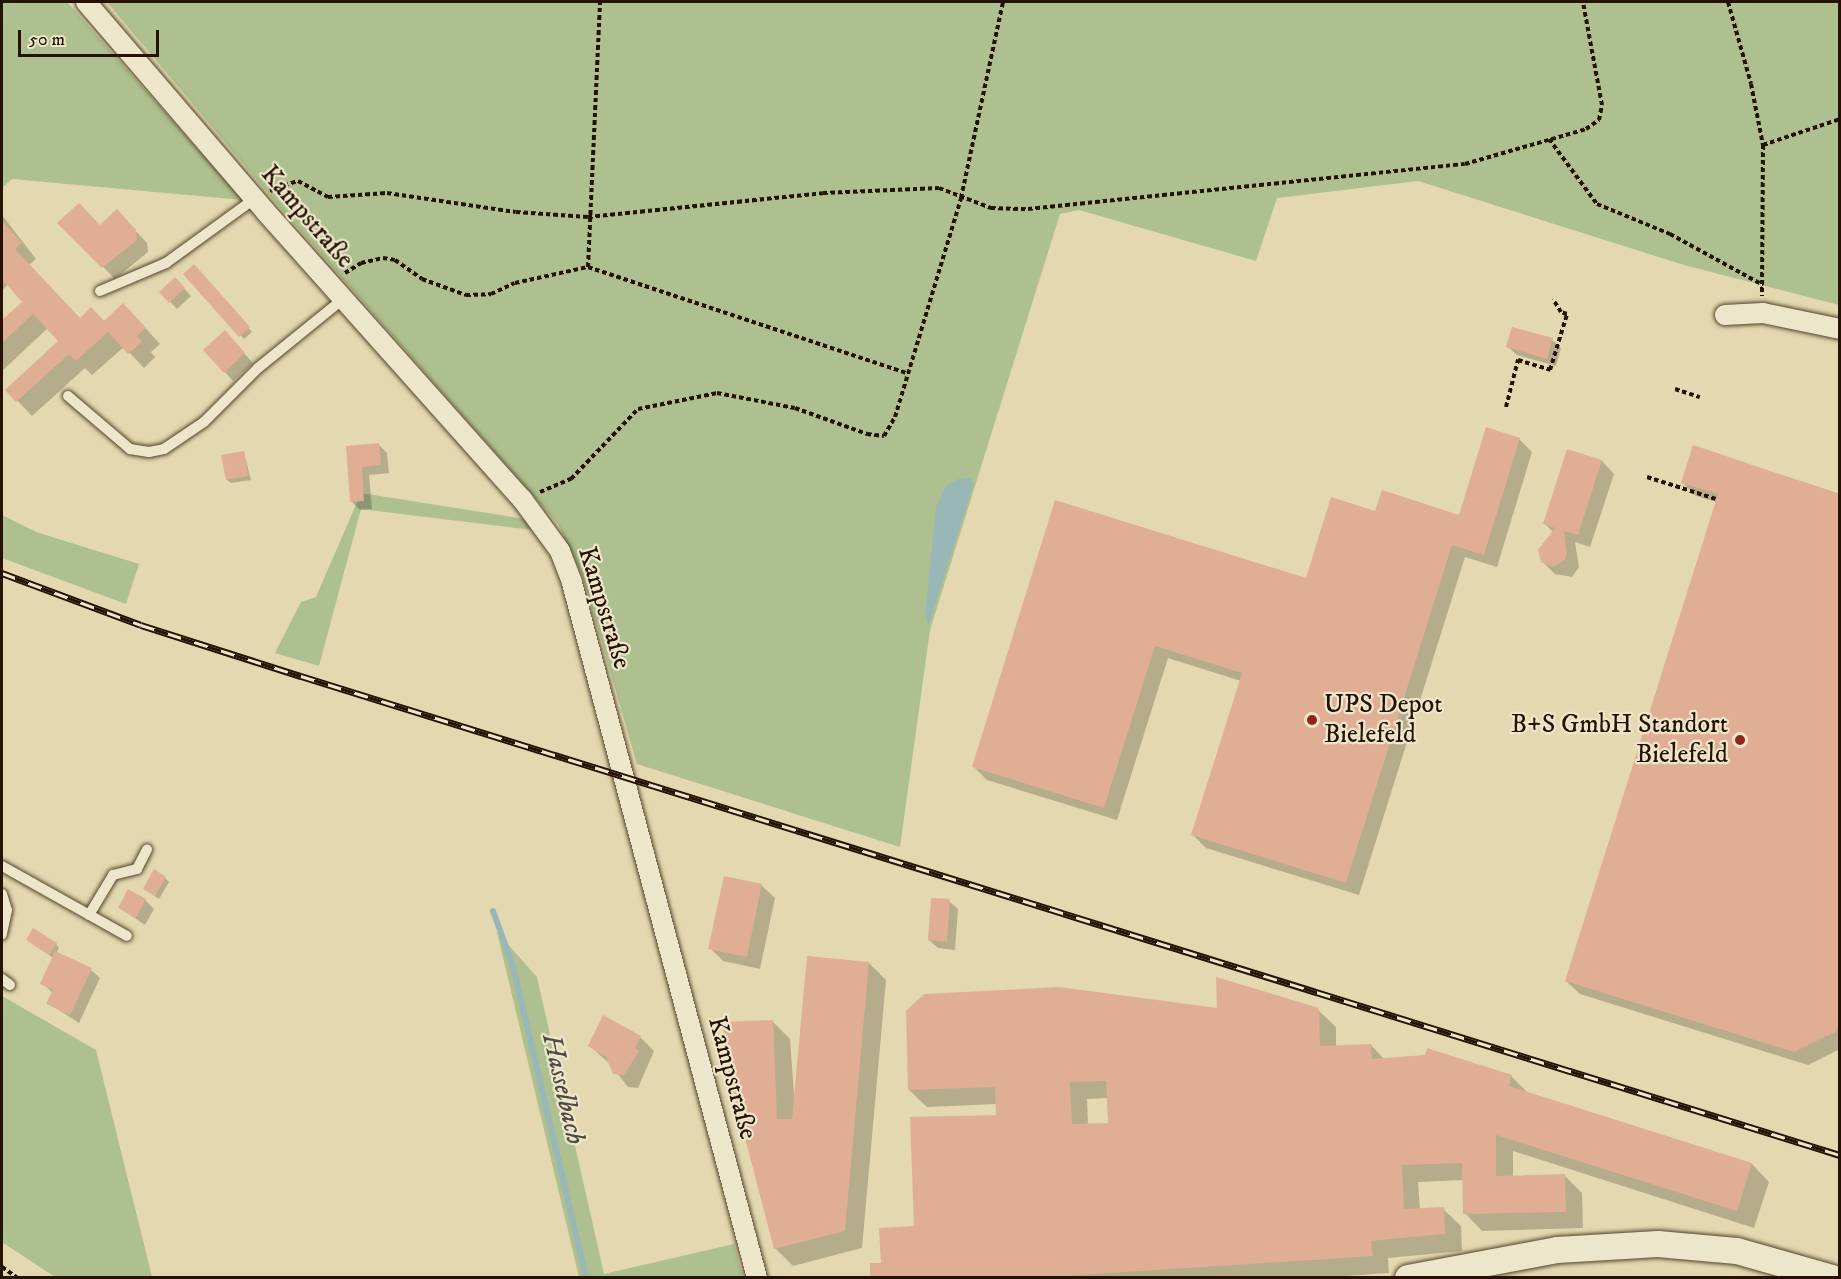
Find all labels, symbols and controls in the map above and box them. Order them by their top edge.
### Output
scale bar [21,18,162,56]
text: 50 m [29,29,65,51]
street label: Kampstraße [254,159,360,275]
street label: Kampstraße [571,543,637,673]
place label: UPS Depot Bielefeld [1324,689,1443,750]
place label: B+S GmbH Standort Bielefeld [1511,709,1728,770]
marker: UPS Depot Bielefeld [1305,713,1319,727]
marker: B+S GmbH Standort Bielefeld [1733,733,1747,747]
street label: Kampstraße [701,1013,763,1143]
water label: Hasselbach [535,1030,591,1148]

